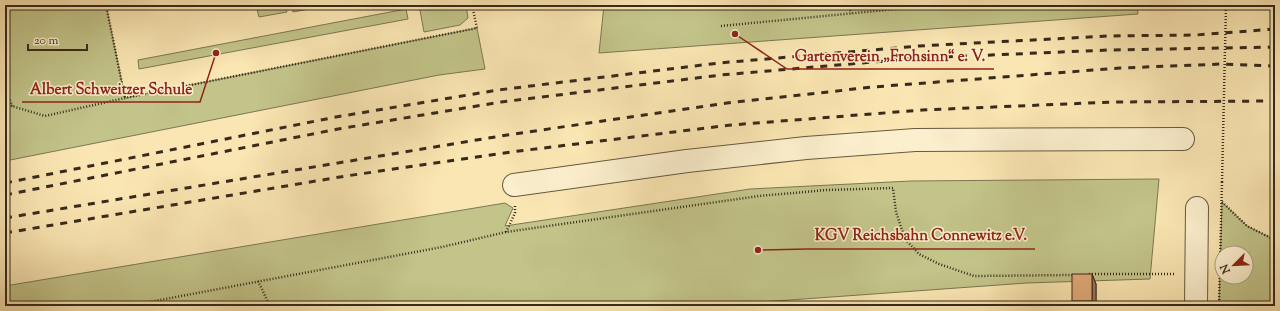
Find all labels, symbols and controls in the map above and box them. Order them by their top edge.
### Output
scale bar [28,26,87,52]
text: 20 m [34,32,59,50]
callout: Gartenverein „Frohsinn“ e. V. [787,42,994,69]
text: Gartenverein „Frohsinn“ e. V. [795,47,986,68]
callout: Albert Schweitzer Schule [22,75,200,102]
text: Albert Schweitzer Schule [30,80,192,101]
callout: KGV Reichsbahn Connewitz e.V. [807,222,1035,249]
text: KGV Reichsbahn Connewitz e.V. [815,226,1027,247]
north arrow [1214,245,1254,285]
text: N [1217,261,1235,277]

